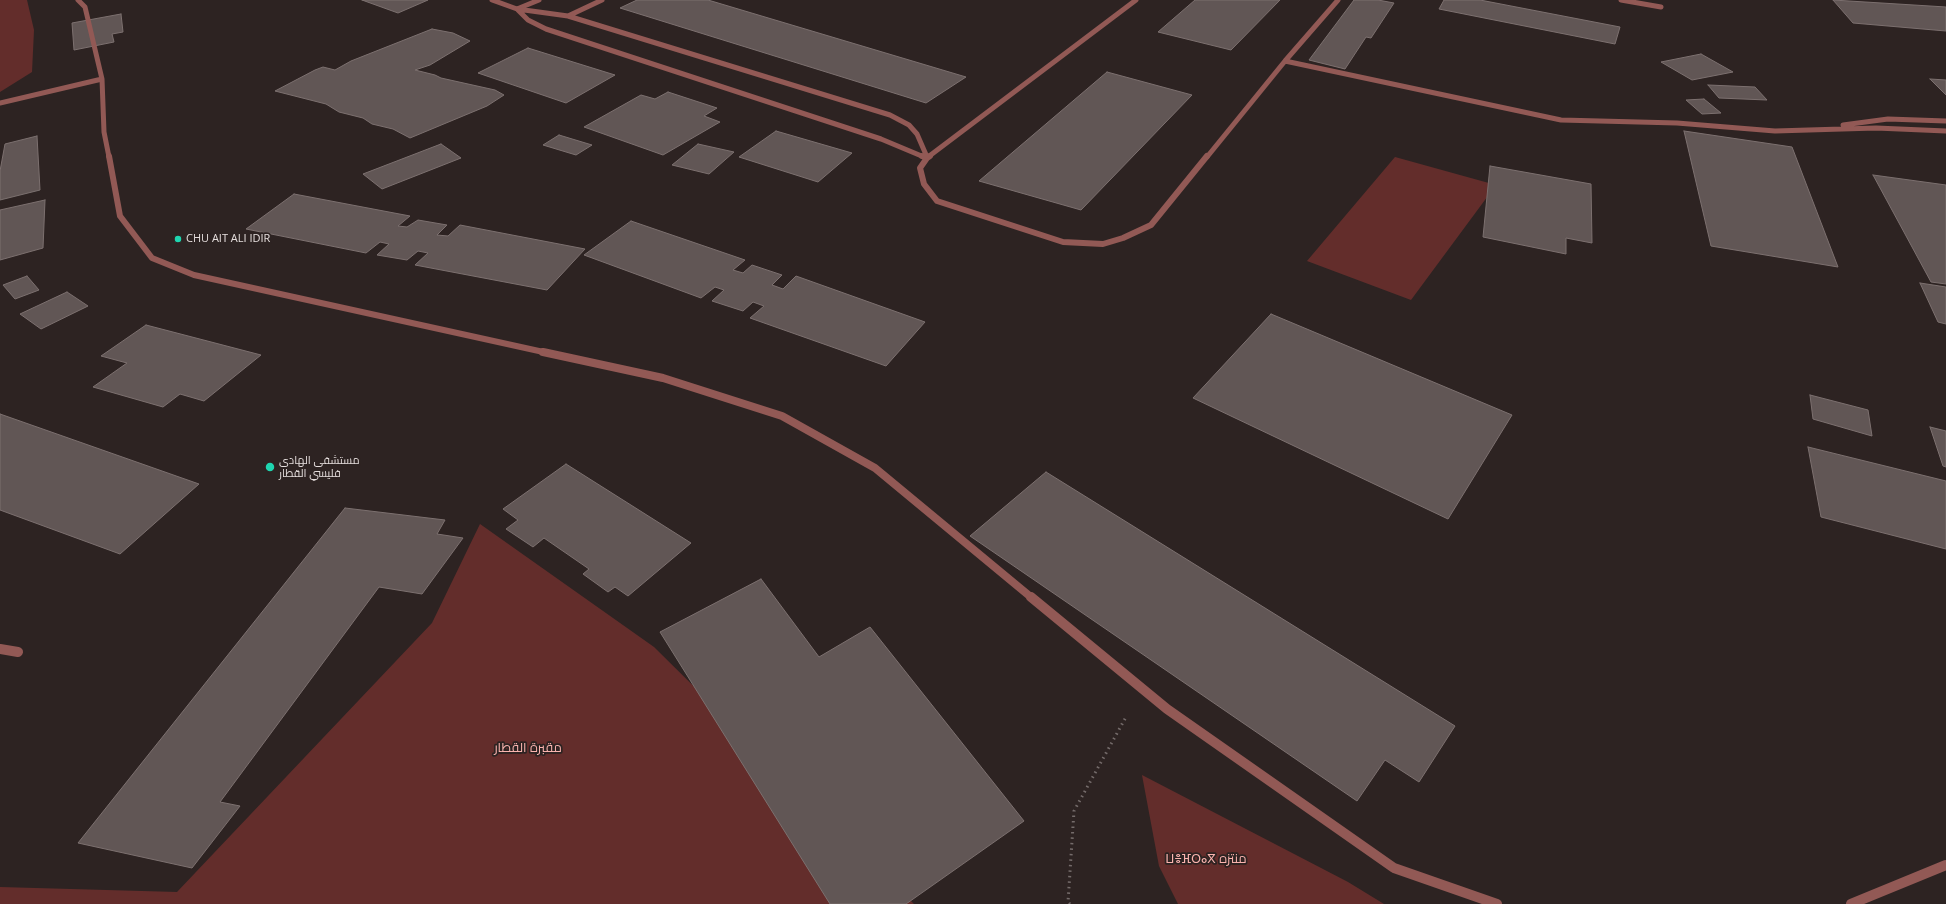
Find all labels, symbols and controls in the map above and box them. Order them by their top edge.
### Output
place label: CHU AIT ALI IDIR [186,232,270,246]
marker: CHU AIT ALI IDIR [173,234,183,244]
place label: مستشفى الهادي فليسي القطار [279,454,359,480]
marker: مستشفى الهادي فليسي القطار [264,461,276,473]
park label: مقبرة القطار [494,740,562,756]
park label: ⵡⴻⴼⵔⴰⴳ منتزه [1165,851,1247,867]

